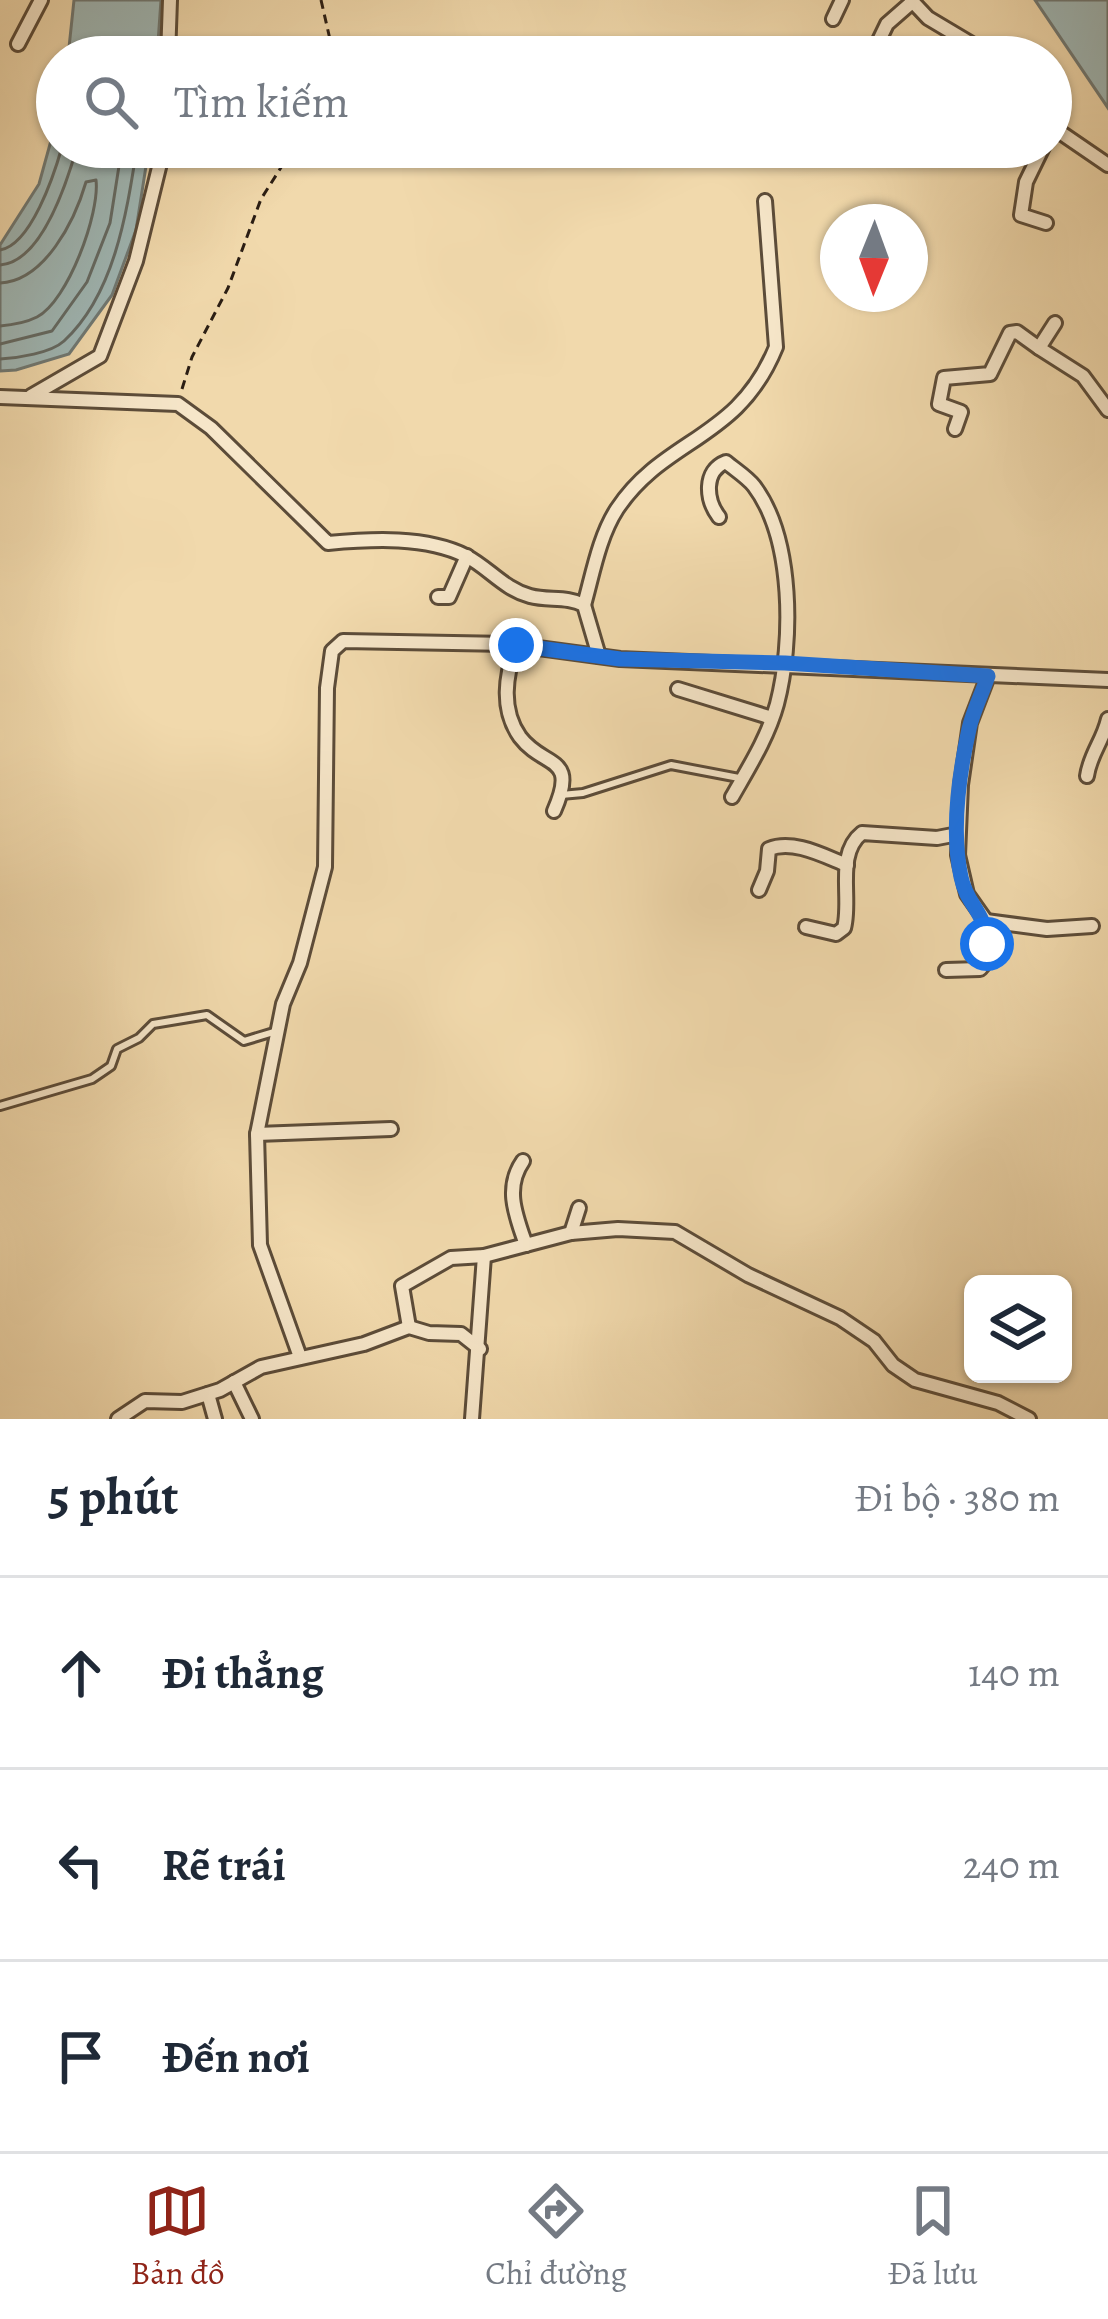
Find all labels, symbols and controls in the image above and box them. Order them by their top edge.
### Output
search box [36,36,1072,168]
icon: search [78,69,144,135]
text: Tìm kiếm [174,71,349,133]
north arrow [820,204,928,312]
route end [489,618,543,672]
route start [960,917,1014,971]
map controls [964,1275,1072,1383]
button: layers [964,1275,1072,1383]
text: 5 phút [48,1462,179,1532]
text: Đi bộ · 380 m [855,1471,1060,1524]
icon: ahead [48,1640,114,1706]
text: Đi thẳng [162,1642,324,1704]
text: 140 m [968,1646,1060,1699]
icon: left [48,1832,114,1898]
text: Rẽ trái [162,1834,286,1896]
text: 240 m [963,1838,1060,1891]
icon: arrive [48,2024,114,2090]
text: Đến nơi [162,2026,310,2088]
tab: Bản đồ [130,2178,224,2295]
tab: Chỉ đường [485,2178,627,2295]
tab: Đã lưu [888,2178,978,2295]

